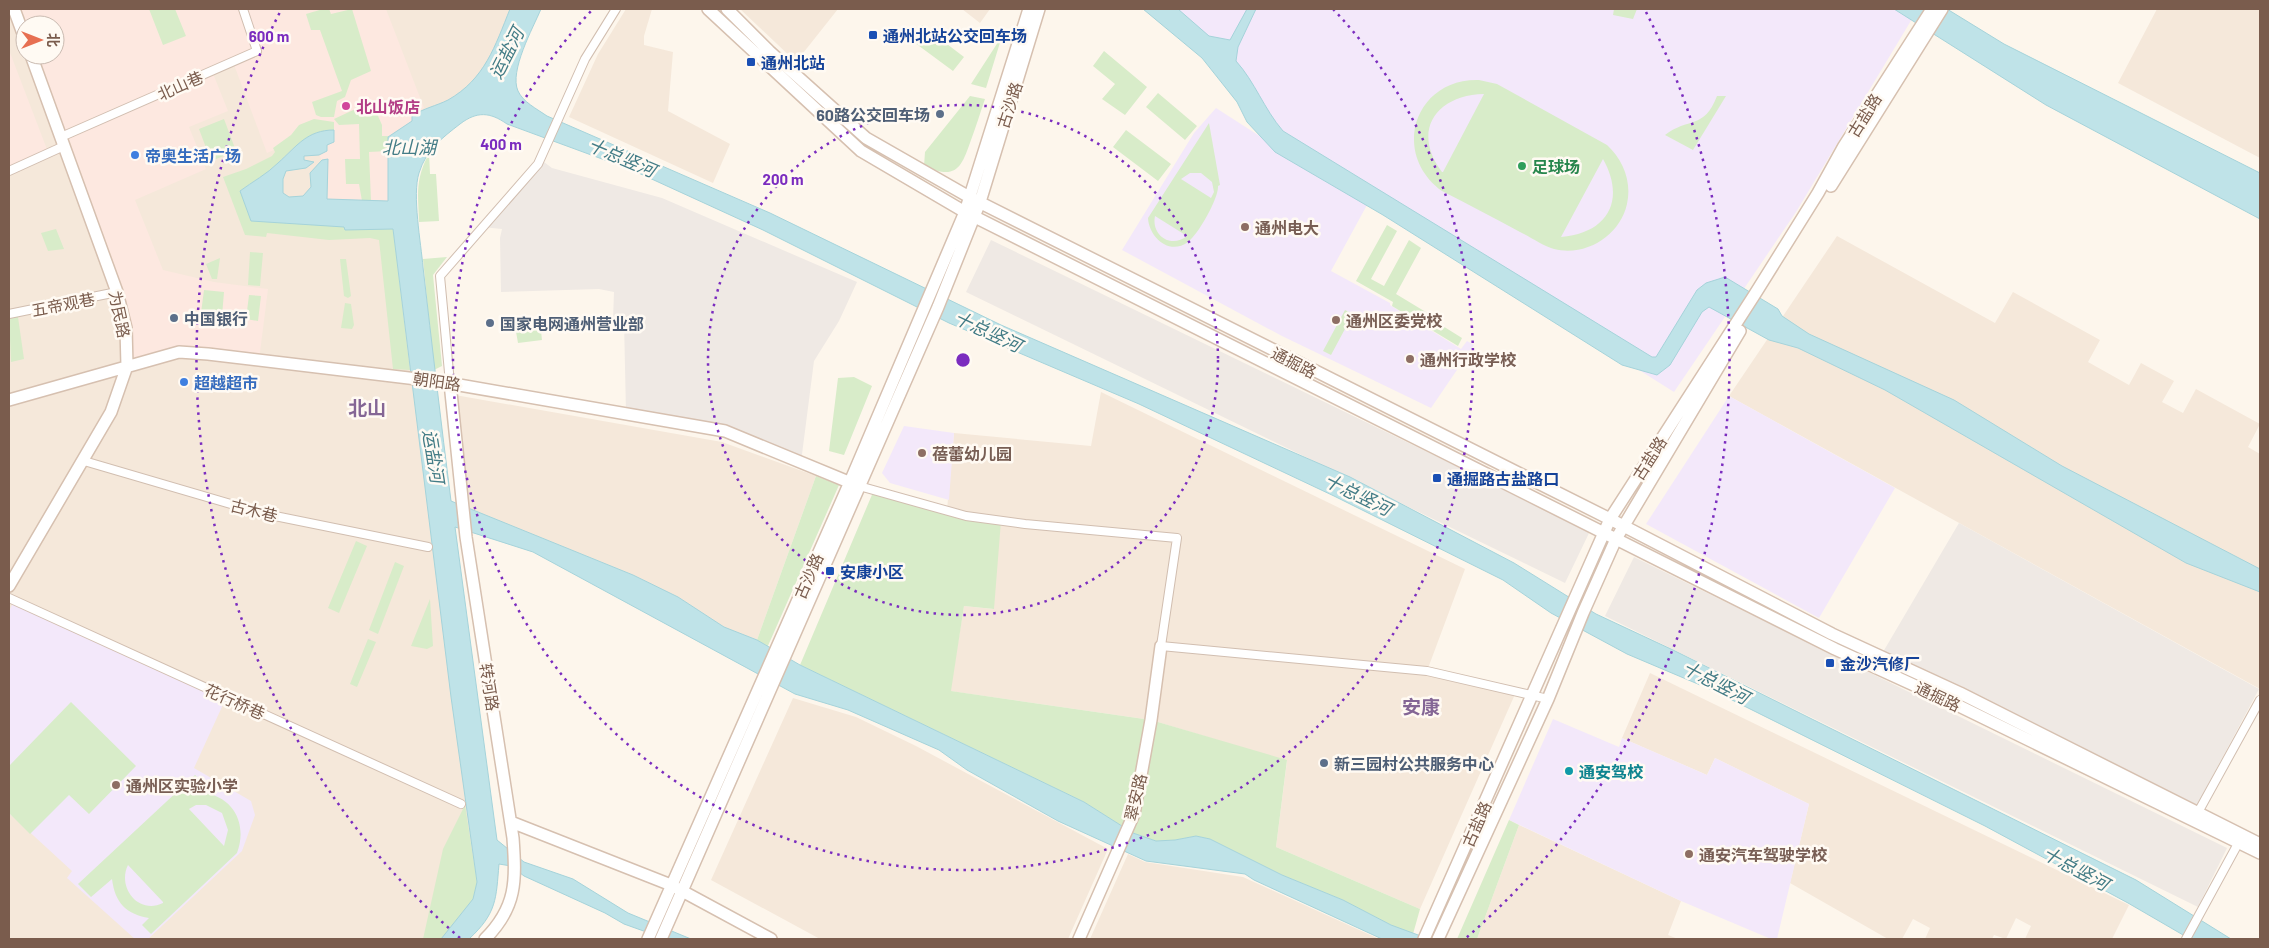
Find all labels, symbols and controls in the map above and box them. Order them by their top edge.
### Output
north arrow [15,15,65,65]
water label: 运盐河 [484,21,529,82]
place label: 通州北站公交回车场 [883,26,1027,45]
text: 600 m [249,27,289,45]
marker: 通州北站公交回车场 [867,29,879,41]
text: 北 [45,33,62,47]
place label: 通州北站 [761,53,825,72]
marker: 通州北站 [745,56,757,68]
street label: 北山巷 [154,67,206,103]
street label: 古沙路 [993,79,1025,131]
street label: 古盐路 [1843,90,1885,140]
place label: 北山饭店 [356,97,420,116]
marker: 北山饭店 [340,100,352,112]
place label: 60路公交回车场 [816,105,930,124]
marker: 60路公交回车场 [934,108,946,120]
water label: 十总竖河 [585,133,662,182]
text: 400 m [480,135,522,153]
water label: 北山湖 [382,136,439,158]
place label: 帝奥生活广场 [145,146,241,165]
marker: 帝奥生活广场 [129,149,141,161]
place label: 足球场 [1532,157,1580,176]
marker: 足球场 [1516,160,1528,172]
text: 200 m [762,170,804,188]
place label: 通州电大 [1255,218,1319,237]
marker: 通州电大 [1239,221,1251,233]
street label: 五帝观巷 [30,289,96,319]
street label: 为民路 [106,289,134,339]
water label: 十总竖河 [951,306,1028,357]
place label: 中国银行 [184,309,248,328]
place label: 通州区委党校 [1346,311,1443,330]
marker: 中国银行 [168,312,180,324]
place label: 国家电网通州营业部 [500,314,644,333]
marker: 通州区委党校 [1330,314,1342,326]
marker: 国家电网通州营业部 [484,317,496,329]
street label: 通掘路 [1268,343,1320,381]
place label: 通州行政学校 [1420,350,1517,369]
centre of rings [954,351,972,369]
marker: 通州行政学校 [1404,353,1416,365]
street label: 朝阳路 [412,368,462,394]
place label: 超越超市 [194,373,258,392]
marker: 超越超市 [178,376,190,388]
district label: 北山 [348,396,386,419]
water label: 运盐河 [419,428,450,487]
street label: 古盐路 [1628,433,1670,483]
place label: 蓓蕾幼儿园 [932,444,1012,463]
marker: 蓓蕾幼儿园 [916,447,928,459]
water label: 十总竖河 [1321,468,1398,521]
place label: 通掘路古盐路口 [1447,469,1559,488]
marker: 通掘路古盐路口 [1431,472,1443,484]
street label: 古木巷 [228,495,280,525]
street label: 古沙路 [790,550,826,602]
place label: 安康小区 [840,562,904,581]
marker: 安康小区 [824,565,836,577]
place label: 金沙汽修厂 [1840,654,1920,673]
water label: 十总竖河 [1679,656,1756,710]
marker: 金沙汽修厂 [1824,657,1836,669]
street label: 转河路 [477,662,503,712]
street label: 通掘路 [1912,677,1964,715]
street label: 花行桥巷 [202,679,268,723]
district label: 安康 [1402,695,1440,718]
place label: 新三园村公共服务中心 [1334,754,1494,773]
marker: 新三园村公共服务中心 [1318,757,1330,769]
place label: 通安驾校 [1579,762,1644,781]
marker: 通安驾校 [1563,765,1575,777]
street label: 翠安路 [1120,771,1150,823]
place label: 通州区实验小学 [126,776,238,795]
marker: 通州区实验小学 [110,779,122,791]
street label: 古盐路 [1458,798,1494,850]
water label: 十总竖河 [2039,841,2116,896]
place label: 通安汽车驾驶学校 [1699,845,1828,864]
marker: 通安汽车驾驶学校 [1683,848,1695,860]

